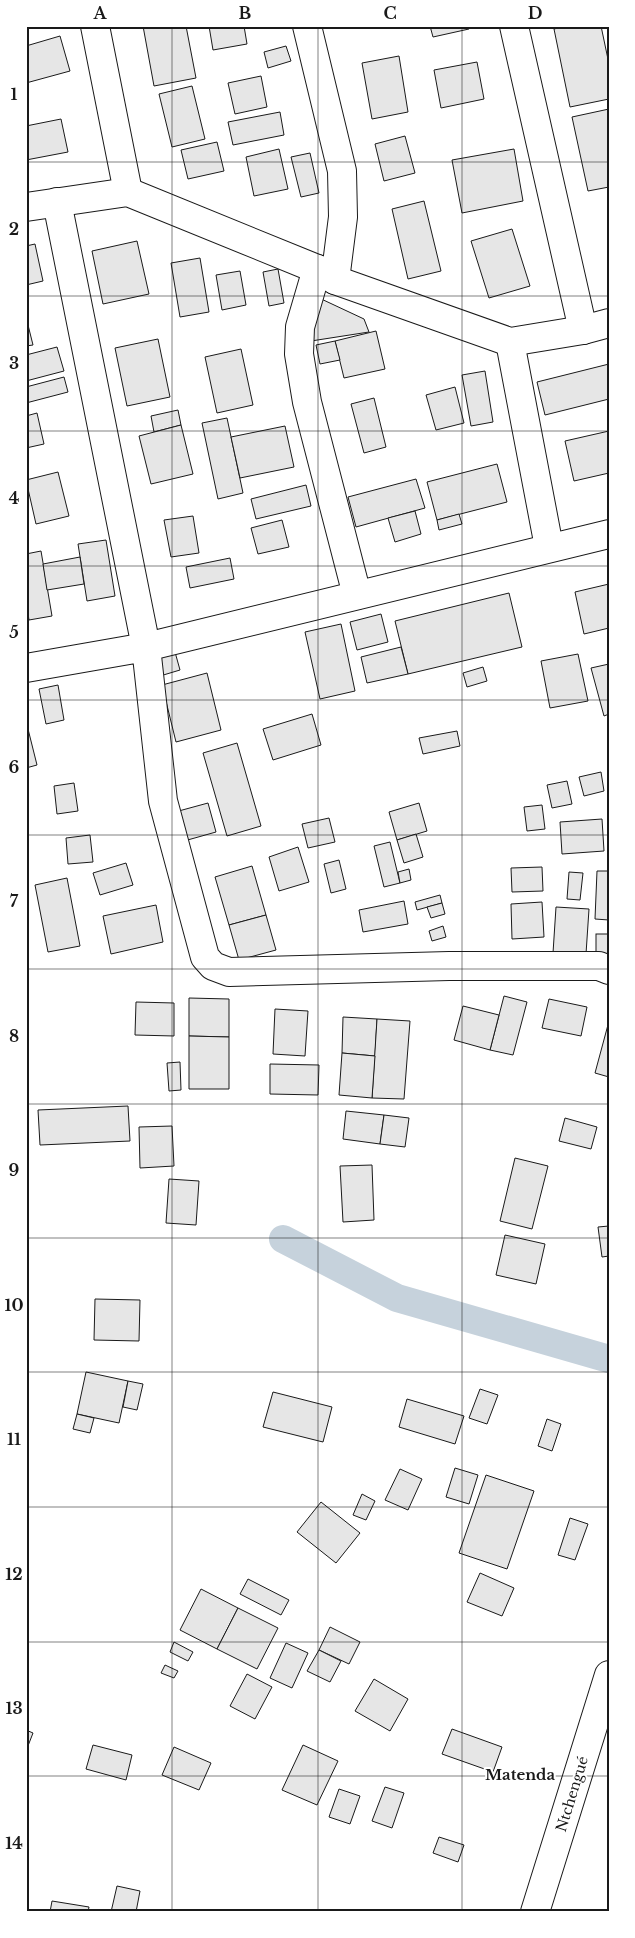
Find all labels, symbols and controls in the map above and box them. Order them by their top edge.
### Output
text: A [93,3,108,23]
text: B [239,3,252,23]
text: C [383,3,397,23]
text: D [528,3,542,23]
text: 1 [11,84,18,104]
text: 2 [9,219,19,239]
text: 3 [9,353,19,373]
text: 4 [9,488,19,508]
text: 5 [9,622,19,642]
text: 6 [9,757,20,777]
text: 7 [10,891,19,911]
text: 8 [9,1026,19,1046]
text: 9 [9,1160,20,1180]
text: 10 [4,1295,24,1315]
text: 11 [7,1429,21,1449]
text: 12 [5,1564,23,1584]
text: 13 [5,1698,23,1718]
street label: Ntchengué [552,1754,592,1834]
district label: Matenda [485,1765,555,1784]
text: 14 [5,1833,23,1853]

